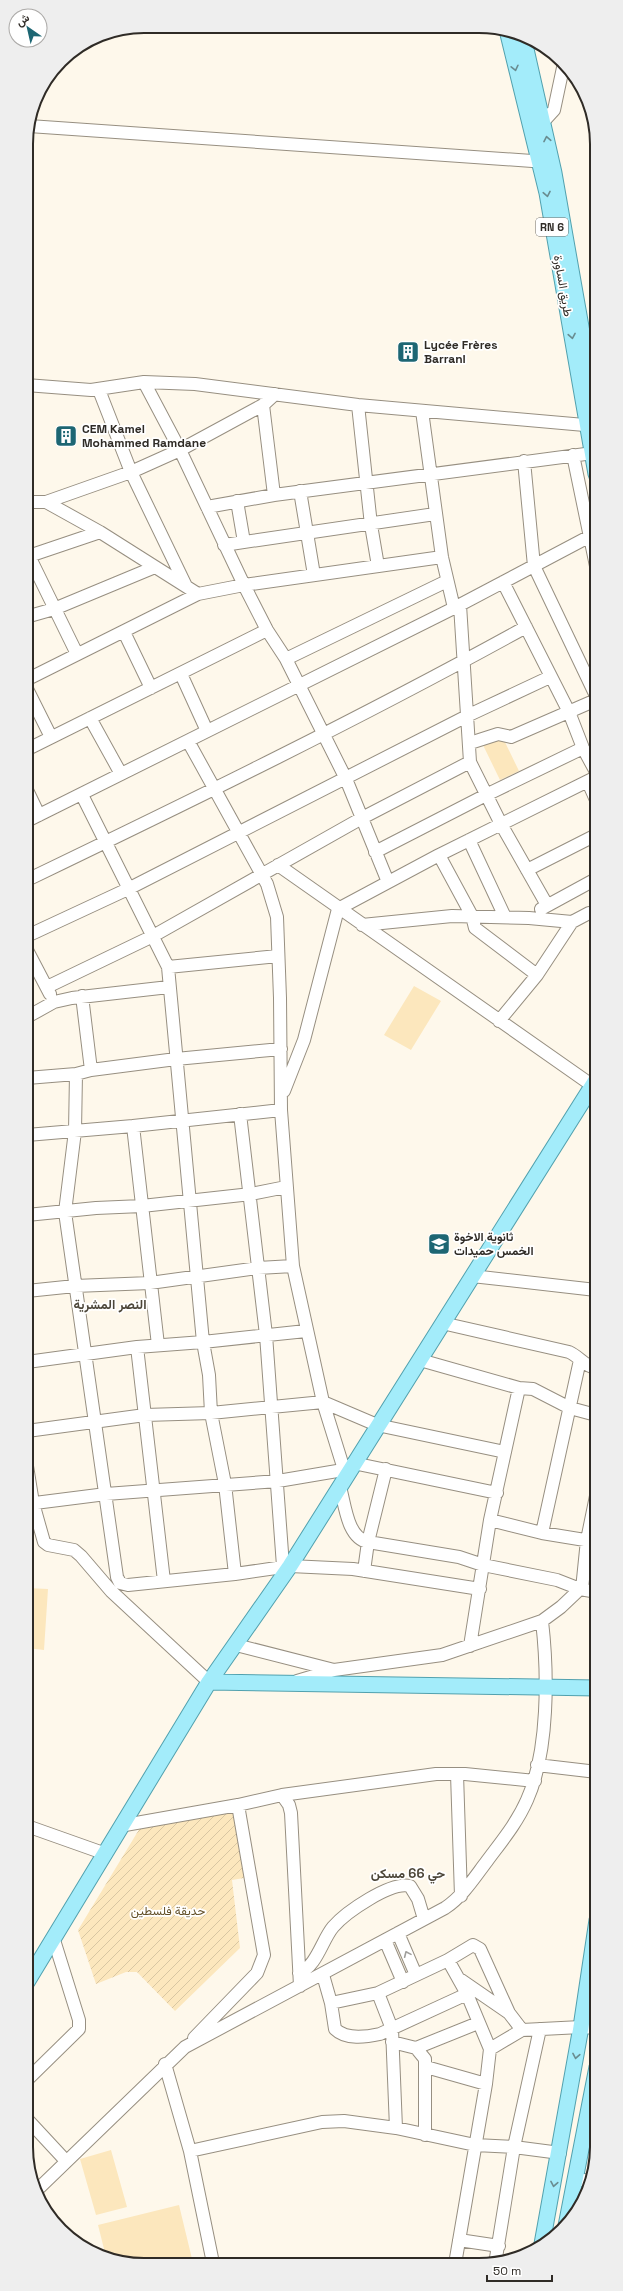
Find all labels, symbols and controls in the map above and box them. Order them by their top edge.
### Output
north arrow [8,8,48,48]
text: ش [13,10,32,29]
one-way arrow [510,65,518,71]
one-way arrow [543,136,551,142]
one-way arrow [542,191,550,197]
road number: RN 6 [536,218,568,236]
street label: طريق الساورة [550,254,576,318]
one-way arrow [567,333,575,339]
place label: Lycée Frères Barrani [424,337,497,367]
building icon: Lycée Frères Barrani [395,339,421,365]
place label: CEM Kamel Mohammed Ramdane [82,421,206,451]
building icon: CEM Kamel Mohammed Ramdane [53,423,79,449]
place label: ثانوية الاخوة الخمس حميدات [454,1229,534,1259]
school or university icon: ثانوية الاخوة الخمس حميدات [426,1231,452,1257]
district label: النصر المشرية [73,1296,147,1313]
district label: حي 66 مسكن [371,1865,445,1884]
park label: حديقة فلسطين [131,1903,205,1919]
one-way arrow [404,1951,412,1958]
one-way arrow [573,2053,581,2059]
one-way arrow [551,2181,559,2187]
scale bar [487,2257,552,2283]
text: 50 m [493,2263,521,2279]

